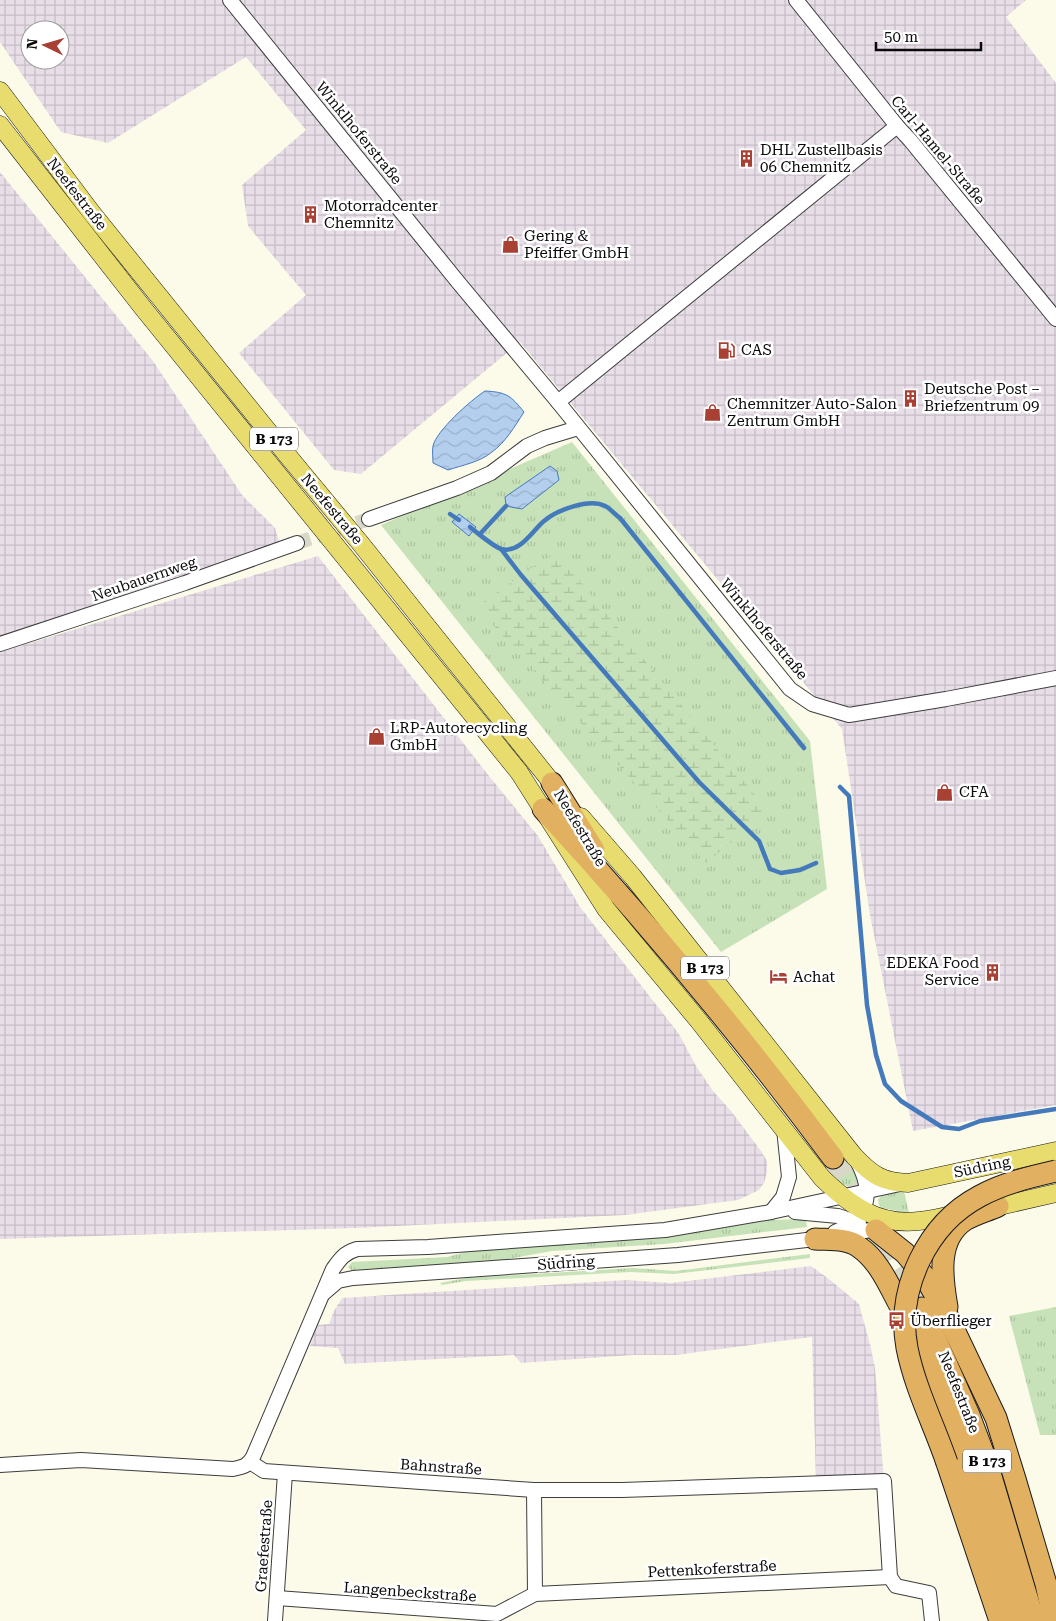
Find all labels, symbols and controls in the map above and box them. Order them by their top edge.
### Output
north arrow [20,20,70,70]
scale bar [876,20,981,52]
text: 50 m [884,28,919,46]
text: N [24,38,41,50]
street label: Winklhoferstraße [312,78,406,188]
street label: Carl-Hamel-Straße [887,92,989,208]
place label: DHL Zustellbasis 06 Chemnitz [760,141,883,176]
building icon: DHL Zustellbasis 06 Chemnitz [736,149,756,169]
street label: Neefestraße [43,154,111,234]
place label: Motorradcenter Chemnitz [324,197,438,232]
building icon: Motorradcenter Chemnitz [300,205,320,225]
place label: Gering & Pfeiffer GmbH [524,227,629,262]
shop icon: Gering & Pfeiffer GmbH [500,235,520,255]
fuel station icon: CAS [717,340,737,360]
place label: CAS [741,341,772,359]
place label: Deutsche Post – Briefzentrum 09 [924,380,1040,415]
building icon: Deutsche Post – Briefzentrum 09 [900,388,920,408]
place label: Chemnitzer Auto-Salon Zentrum GmbH [727,395,897,430]
shop icon: Chemnitzer Auto-Salon Zentrum GmbH [703,403,723,423]
road number: B 173 [250,428,298,450]
street label: Neefestraße [297,470,367,548]
street label: Neubauernweg [89,553,199,605]
street label: Winklhoferstraße [716,575,812,683]
place label: LRP-Autorecycling GmbH [390,719,527,754]
shop icon: LRP-Autorecycling GmbH [366,727,386,747]
shop icon: CFA [935,782,955,802]
place label: CFA [959,783,989,801]
street label: Neefestraße [550,786,610,870]
place label: EDEKA Food Service [886,954,979,989]
road number: B 173 [681,956,729,980]
building icon: EDEKA Food Service [983,962,1003,982]
hotel icon: Achat [769,967,789,987]
place label: Achat [793,968,836,986]
street label: Südring [952,1152,1012,1182]
street label: Südring [537,1252,596,1274]
bus stop icon: Überflieger [886,1311,906,1331]
place label: Überflieger [910,1312,992,1330]
street label: Neefestraße [934,1348,984,1436]
road number: B 173 [963,1450,1011,1472]
street label: Bahnstraße [400,1455,482,1479]
street label: Graefestraße [252,1499,276,1593]
street label: Pettenkoferstraße [647,1557,777,1581]
street label: Langenbeckstraße [343,1578,477,1606]

